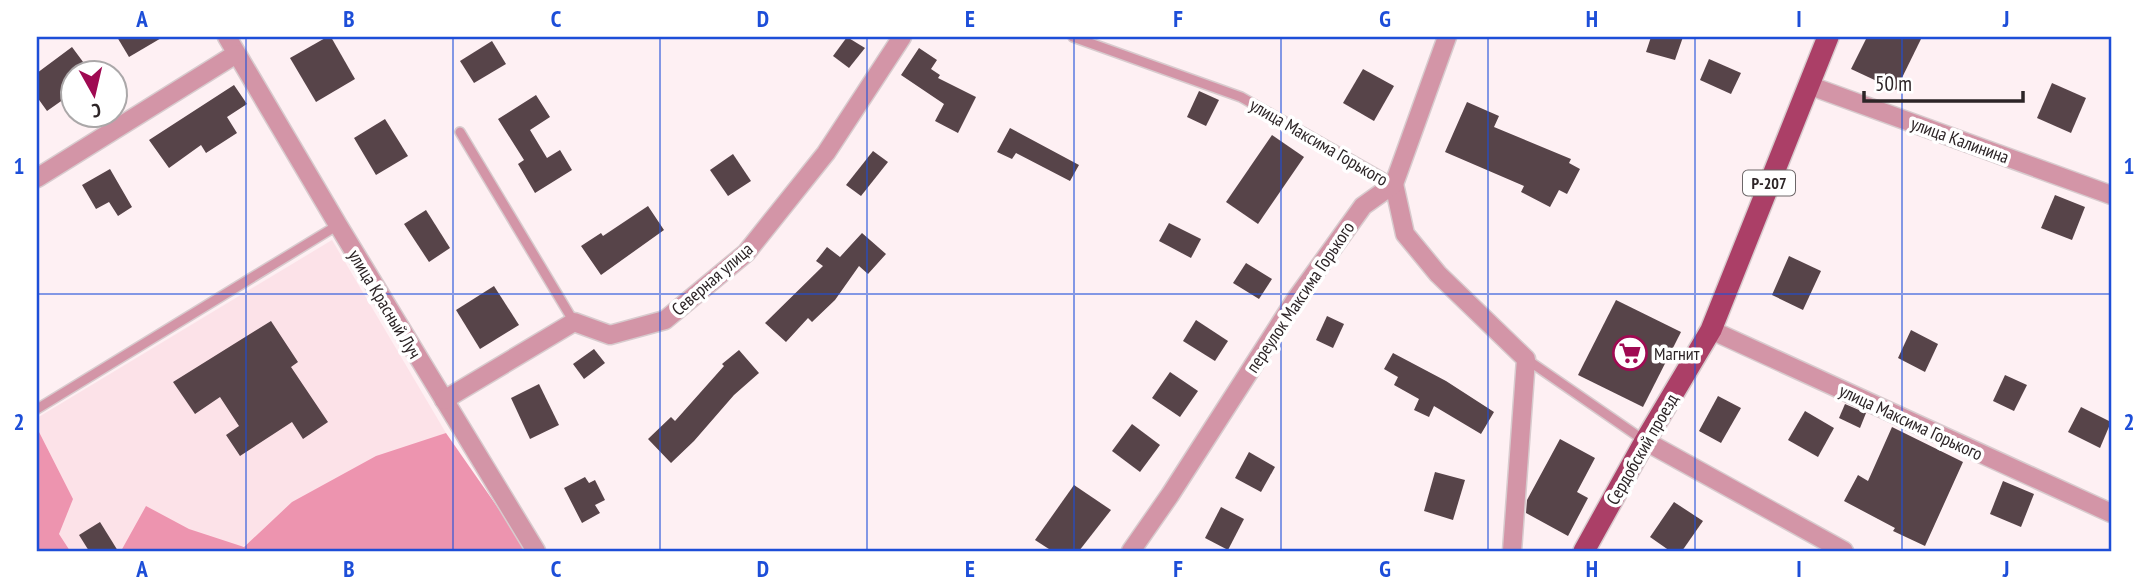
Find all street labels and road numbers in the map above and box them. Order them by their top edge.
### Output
street label: улица Максима Горького [1246,93,1392,191]
street label: улица Калинина [1908,112,2012,168]
road number: Р-207 [1743,170,1795,196]
street label: переулок Максима Горького [1241,217,1359,377]
street label: Северная улица [667,237,757,321]
street label: улица Красный Луч [343,245,427,363]
street label: улица Максима Горького [1836,379,1987,465]
street label: Сердобский проезд [1601,389,1683,509]

